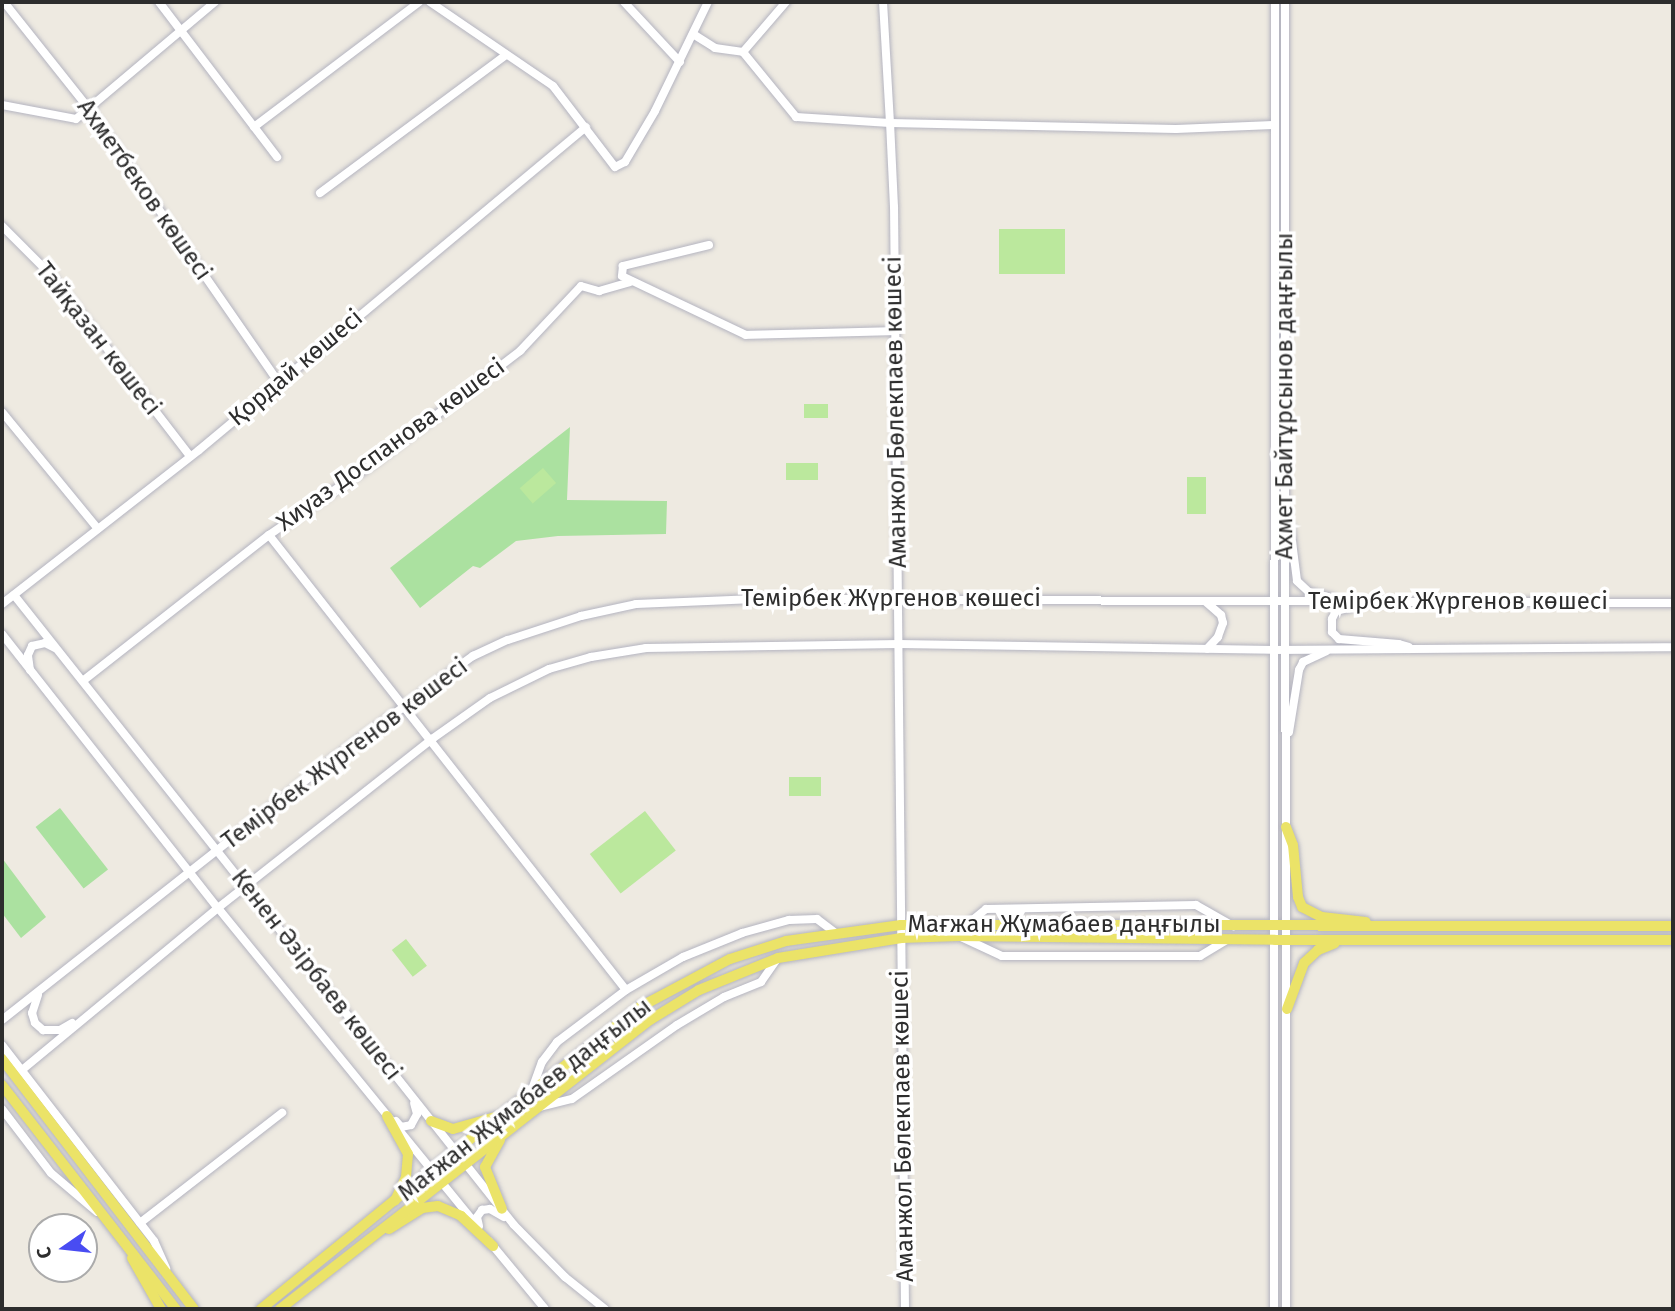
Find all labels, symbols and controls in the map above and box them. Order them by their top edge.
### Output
street label: Ахметбеков көшесі [71,94,217,286]
street label: Ахмет Байтұрсынов даңғылы [1271,233,1299,559]
street label: Аманжол Бөлекпаев көшесі [879,256,913,568]
street label: Тайқазан көшесі [29,257,167,421]
street label: Қордай көшесі [223,304,369,432]
street label: Хиуаз Доспанова көшесі [271,352,511,538]
street label: Темірбек Жүргенов көшесі [741,585,1041,613]
street label: Темірбек Жүргенов көшесі [1308,588,1608,616]
street label: Темірбек Жүргенов көшесі [216,652,474,856]
street label: Кенен Әзірбаев көшесі [225,864,407,1086]
street label: Мағжан Жұмабаев даңғылы [907,911,1221,939]
street label: Аманжол Бөлекпаев көшесі [886,970,920,1282]
street label: Мағжан Жұмабаев даңғылы [393,992,657,1208]
north arrow [28,1213,98,1283]
text: С [32,1245,57,1261]

